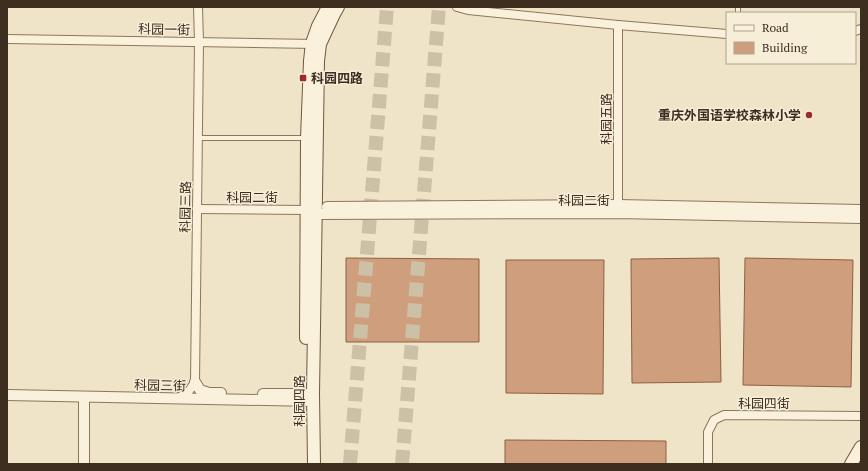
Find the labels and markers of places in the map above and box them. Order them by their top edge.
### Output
place label: 科园四路 [311,69,363,87]
marker: 科园四路 [298,73,308,83]
place label: 重庆外国语学校森林小学 [658,106,801,124]
marker: 重庆外国语学校森林小学 [804,110,814,120]

